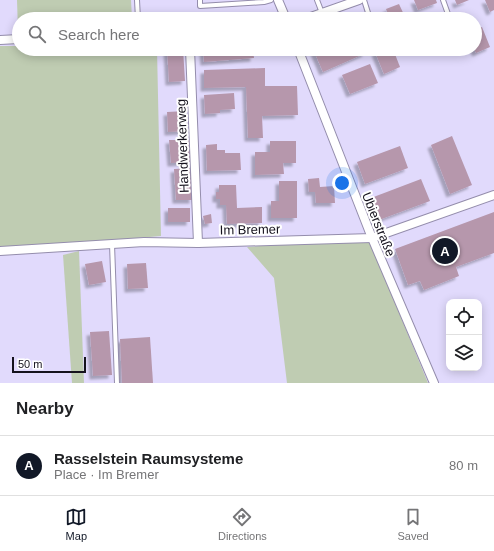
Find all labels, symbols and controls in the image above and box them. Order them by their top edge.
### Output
search box [12,12,482,56]
icon: search [26,23,48,45]
text: Search here [58,26,140,43]
street label: Handwerkerweg [173,99,192,193]
your location [332,173,352,193]
street label: Ubierstraße [359,190,398,258]
street label: Im Bremer [220,221,281,238]
pin: A [432,236,458,266]
map controls [446,299,482,371]
button: locate [446,299,482,335]
button: layers [446,335,482,371]
scale bar [12,355,86,374]
text: 50 m [18,358,42,370]
text: Nearby [16,399,74,418]
text: Rasselstein Raumsysteme [54,450,243,467]
text: A [24,458,34,473]
text: 80 m [449,458,478,473]
text: Place · Im Bremer [54,467,159,482]
tab: Map [65,506,87,542]
tab: Directions [218,506,267,542]
tab: Saved [397,506,429,542]

